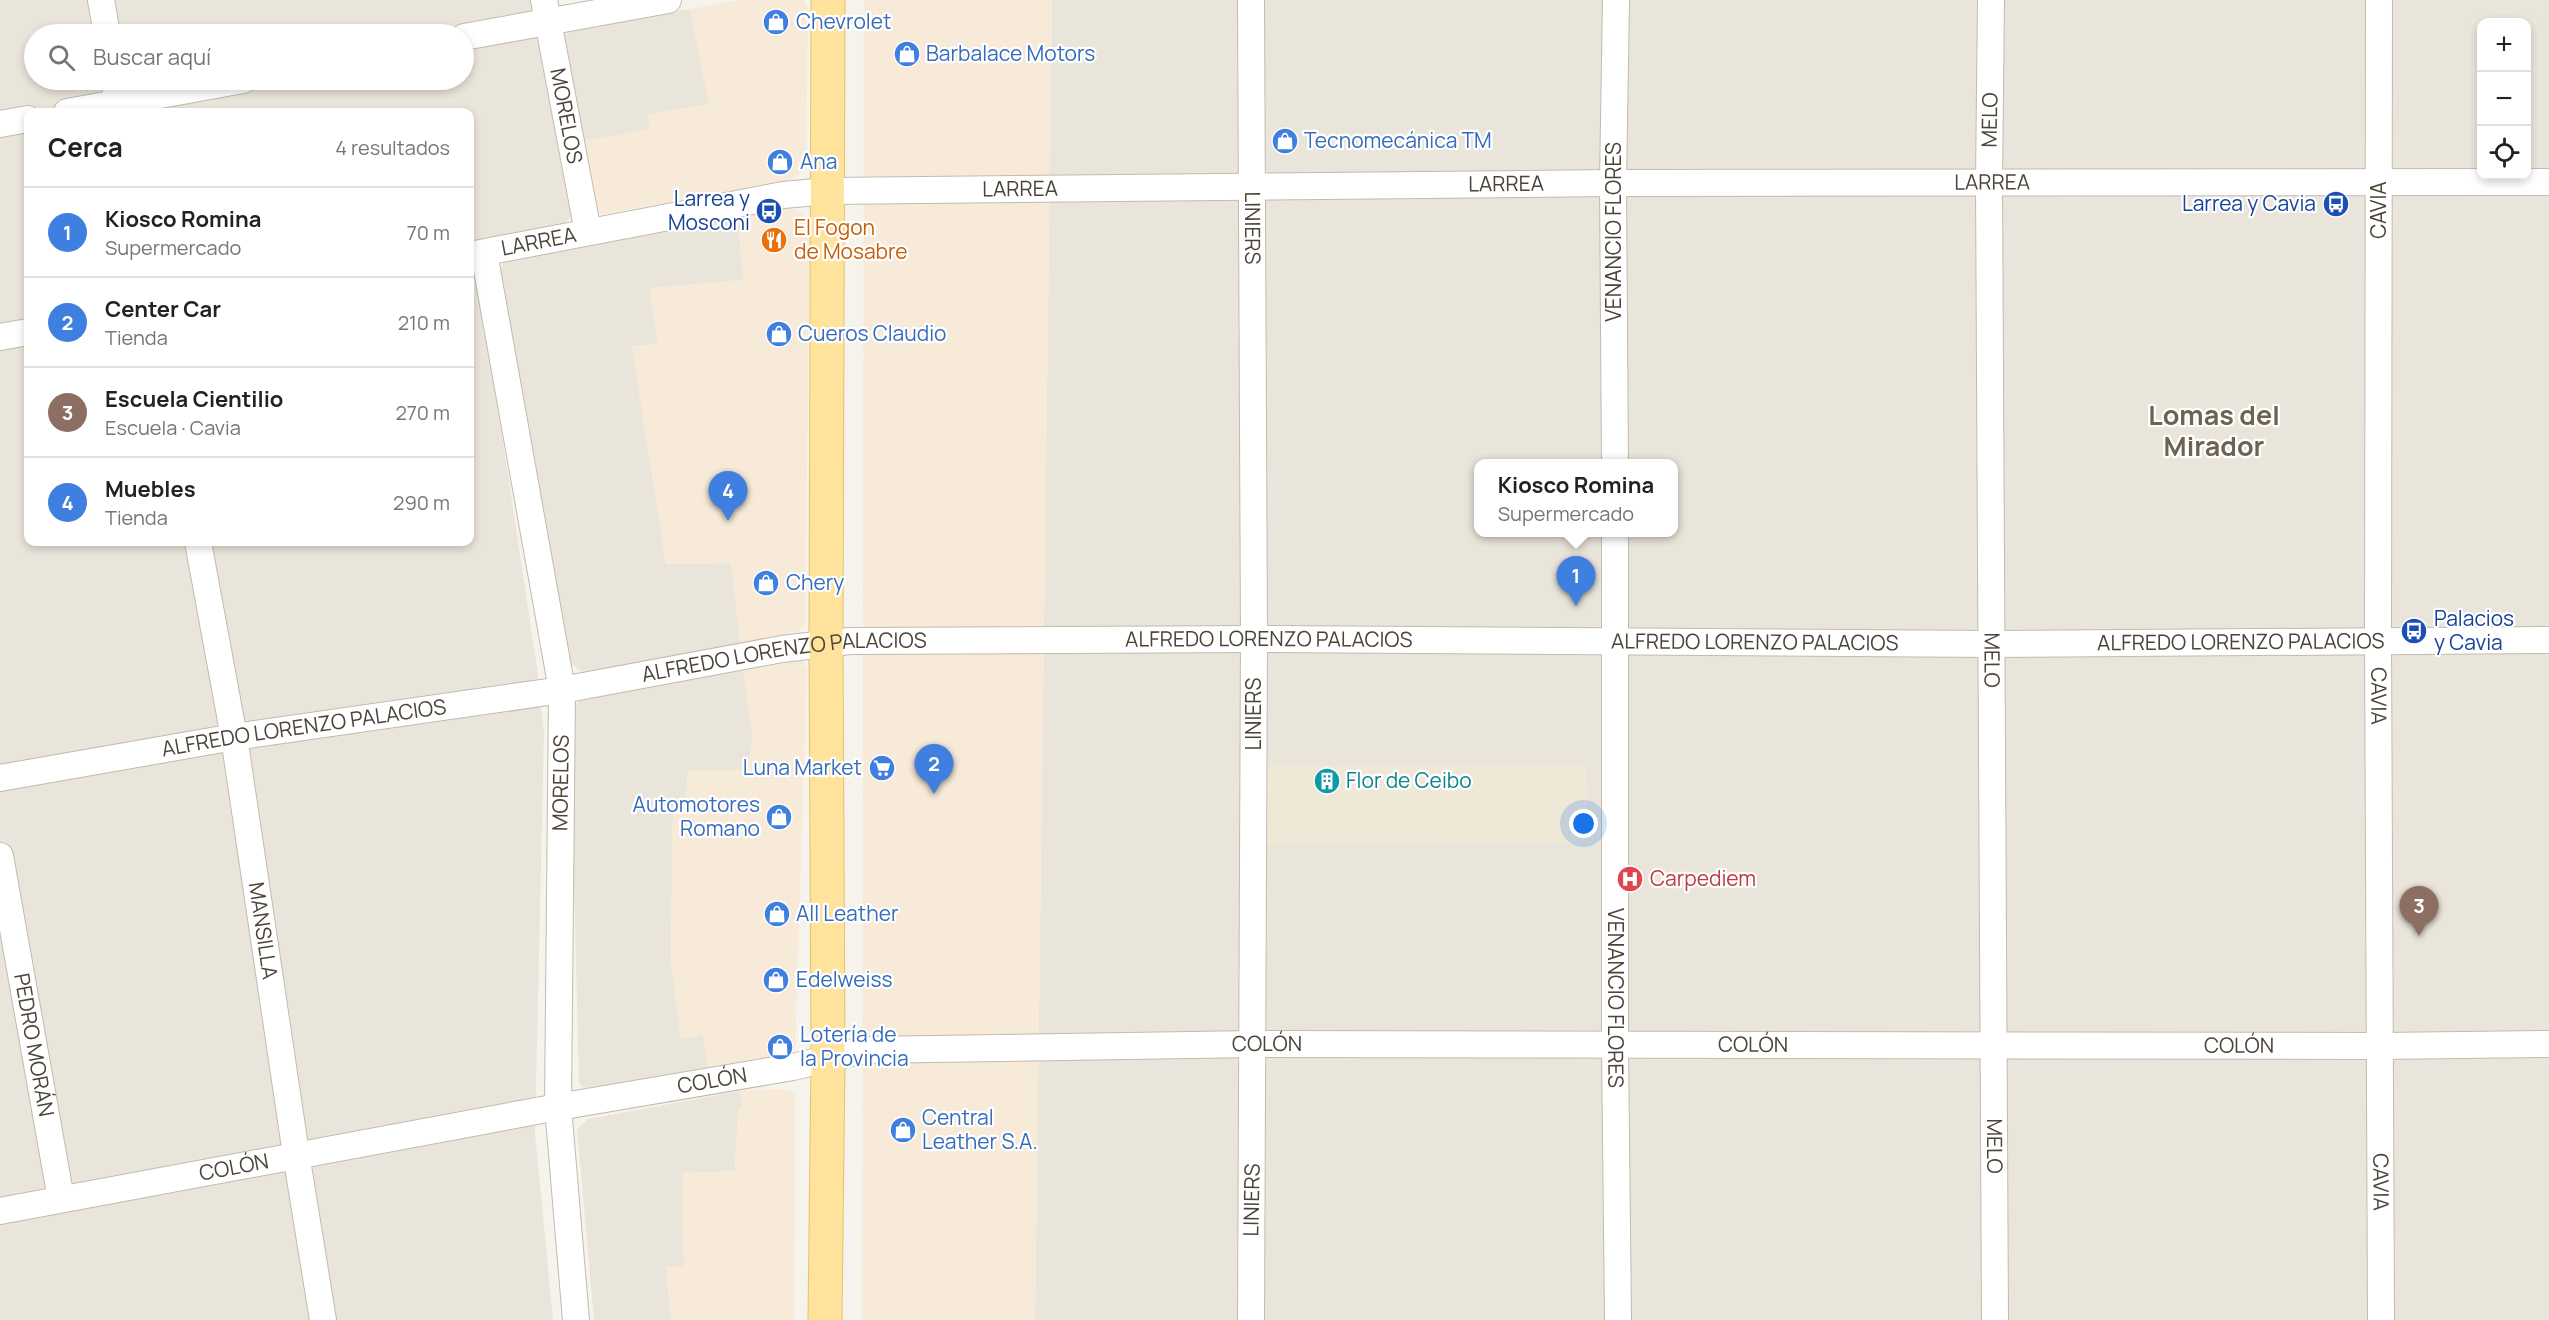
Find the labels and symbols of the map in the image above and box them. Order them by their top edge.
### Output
shop icon: Chevrolet [761,7,791,37]
place label: Chevrolet [796,7,891,35]
shop icon: Barbalace Motors [892,39,922,69]
place label: Barbalace Motors [926,39,1095,67]
street label: MORELOS [544,66,590,166]
street label: MELO [1975,92,2003,148]
shop icon: Tecnomecánica TM [1270,126,1300,156]
place label: Tecnomecánica TM [1304,126,1492,154]
street label: VENANCIO FLORES [1599,142,1627,322]
shop icon: Ana [765,147,795,177]
place label: Ana [800,147,837,175]
street label: LARREA [1954,168,2030,196]
street label: LARREA [1468,169,1544,197]
street label: LARREA [982,174,1058,202]
street label: CAVIA [2364,181,2392,239]
place label: Larrea y Mosconi [668,184,750,236]
place label: Larrea y Cavia [2182,189,2316,217]
bus stop icon: Larrea y Cavia [2321,189,2351,219]
street label: LINIERS [1239,191,1267,265]
bus stop icon: Larrea y Mosconi [754,196,784,226]
place label: El Fogon de Mosabre [794,213,908,265]
street label: LARREA [499,220,578,262]
restaurant icon: El Fogon de Mosabre [759,225,789,255]
shop icon: Cueros Claudio [764,319,794,349]
place label: Cueros Claudio [798,319,947,347]
district label: Lomas del Mirador [2148,396,2280,464]
pin: 4 [708,472,748,521]
pin: 1 [1556,556,1596,606]
shop icon: Chery [751,568,781,598]
place label: Chery [786,568,844,596]
place label: Palacios y Cavia [2434,604,2514,656]
bus stop icon: Palacios y Cavia [2399,616,2429,646]
street label: ALFREDO LORENZO PALACIOS [1125,624,1413,653]
street label: ALFREDO LORENZO PALACIOS [639,626,927,688]
street label: ALFREDO LORENZO PALACIOS [1611,626,1899,656]
street label: ALFREDO LORENZO PALACIOS [2097,626,2385,656]
street label: MELO [1978,632,2007,688]
street label: CAVIA [2365,667,2393,725]
street label: LINIERS [1239,677,1267,751]
street label: ALFREDO LORENZO PALACIOS [159,692,448,762]
street label: MORELOS [545,734,575,831]
pin: 2 [914,744,954,794]
place label: Luna Market [743,753,862,781]
supermarket icon: Luna Market [867,753,897,783]
building icon: Flor de Ceibo [1312,766,1342,796]
place label: Flor de Ceibo [1346,766,1472,794]
place label: Automotores Romano [633,790,760,842]
shop icon: Automotores Romano [764,802,794,832]
your location [1569,809,1598,838]
hospital icon: Carpediem [1615,864,1645,894]
place label: Carpediem [1650,864,1756,892]
street label: MANSILLA [243,880,285,981]
pin: 3 [2400,886,2438,936]
shop icon: All Leather [762,899,792,929]
place label: All Leather [796,899,899,927]
street label: VENANCIO FLORES [1602,908,1630,1088]
shop icon: Edelweiss [761,965,791,995]
place label: Edelweiss [796,965,893,993]
street label: PEDRO MORÁN [8,971,61,1119]
place label: Lotería de la Provincia [800,1020,909,1072]
street label: COLÓN [1232,1029,1302,1057]
street label: COLÓN [1718,1030,1788,1058]
street label: COLÓN [2204,1031,2274,1059]
shop icon: Lotería de la Provincia [765,1032,795,1062]
street label: COLÓN [675,1060,749,1099]
place label: Central Leather S.A. [922,1103,1038,1155]
shop icon: Central Leather S.A. [888,1115,918,1145]
street label: MELO [1981,1118,2009,1174]
street label: COLÓN [197,1146,271,1187]
street label: CAVIA [2367,1153,2396,1211]
street label: LINIERS [1236,1163,1266,1237]

